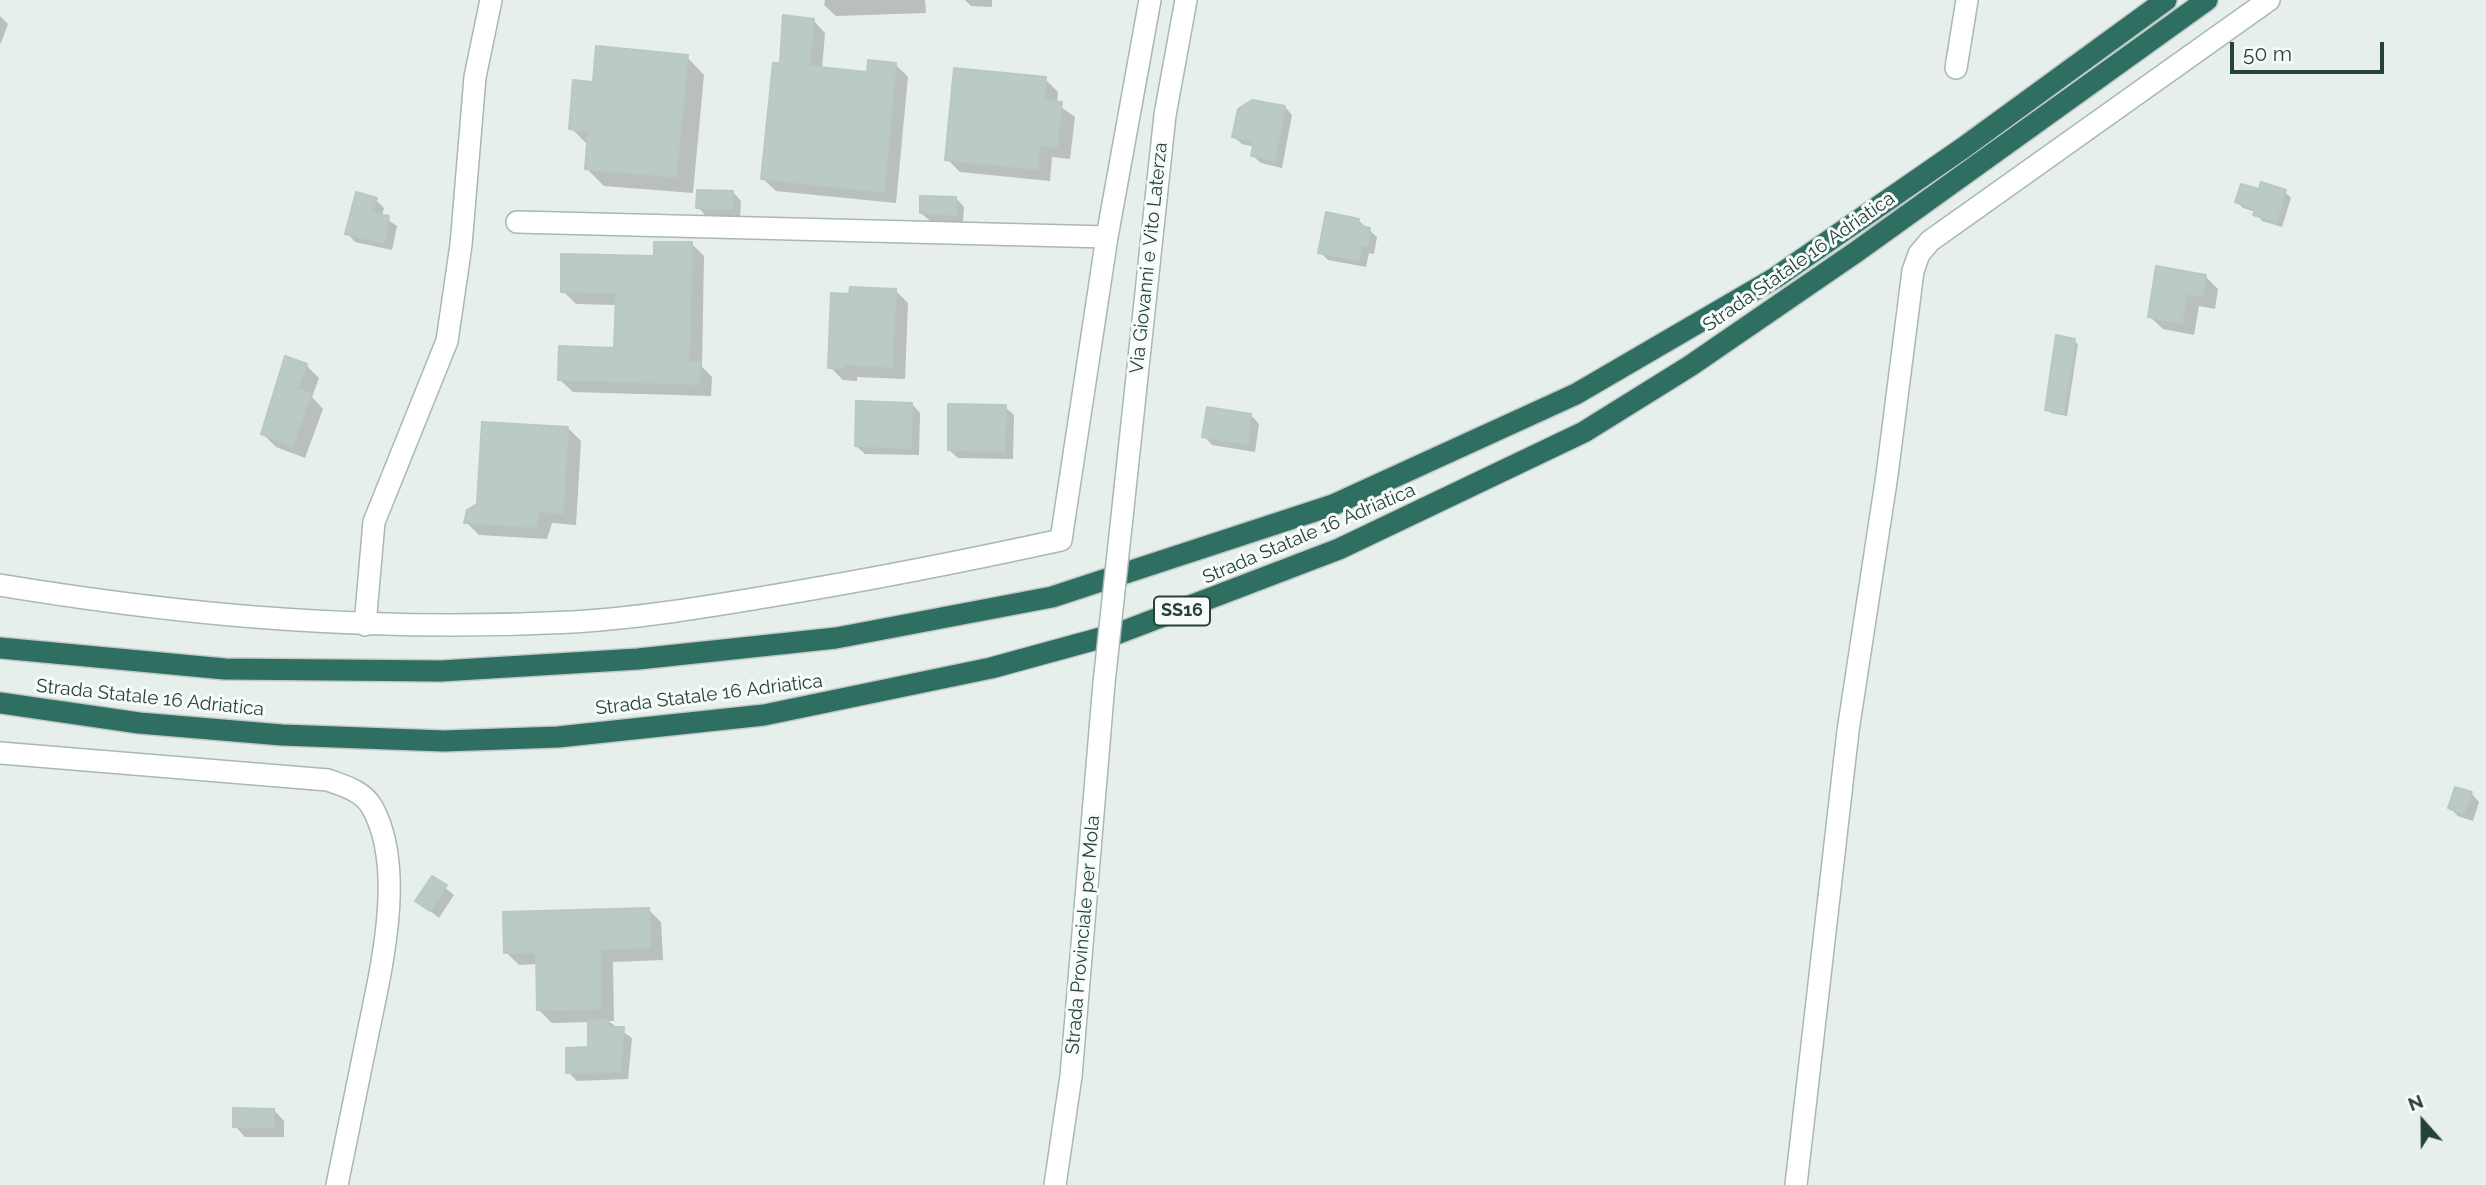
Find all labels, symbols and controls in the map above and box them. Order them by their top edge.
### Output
scale bar [2234,28,2388,72]
text: 50 m [2243,41,2292,66]
street label: Via Giovanni e Vito Laterza [1125,141,1173,375]
street label: Strada Statale 16 Adriatica [1699,187,1899,337]
street label: Strada Statale 16 Adriatica [1199,479,1419,589]
road number: SS16 [1154,596,1210,626]
street label: Strada Statale 16 Adriatica [594,670,824,720]
street label: Strada Statale 16 Adriatica [35,675,265,721]
street label: Strada Provinciale per Mola [1061,814,1105,1056]
north arrow [2388,1087,2458,1157]
text: N [2405,1090,2426,1115]

